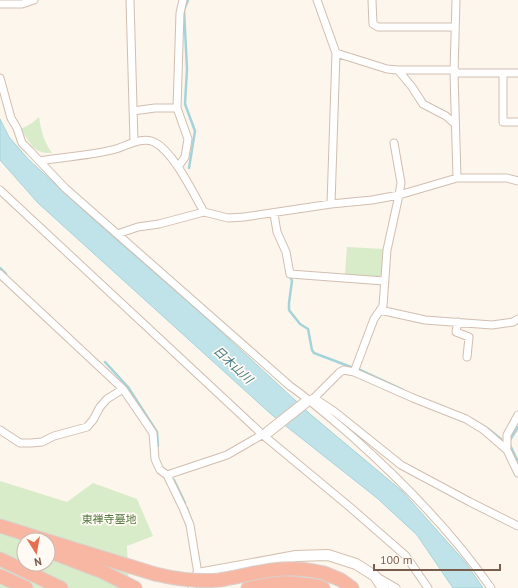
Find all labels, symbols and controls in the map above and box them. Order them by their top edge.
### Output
water label: 日木山川 [211,343,257,388]
park label: 東禅寺墓地 [82,512,137,526]
north arrow [16,532,56,572]
scale bar [374,546,500,572]
text: 100 m [380,552,413,567]
text: N [33,554,43,569]

